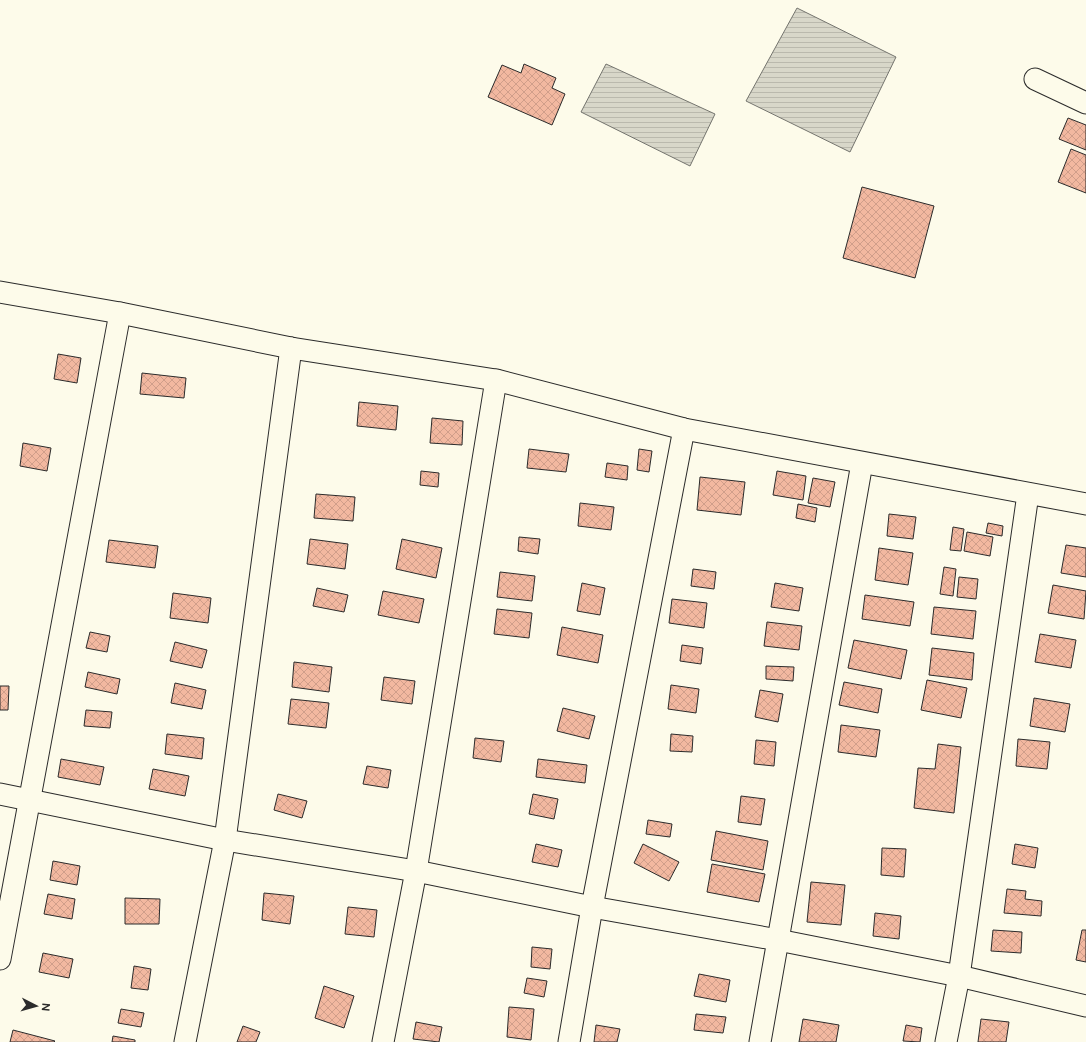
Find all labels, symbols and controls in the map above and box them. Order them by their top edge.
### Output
north arrow [16,986,56,1026]
text: N [39,1002,53,1012]

